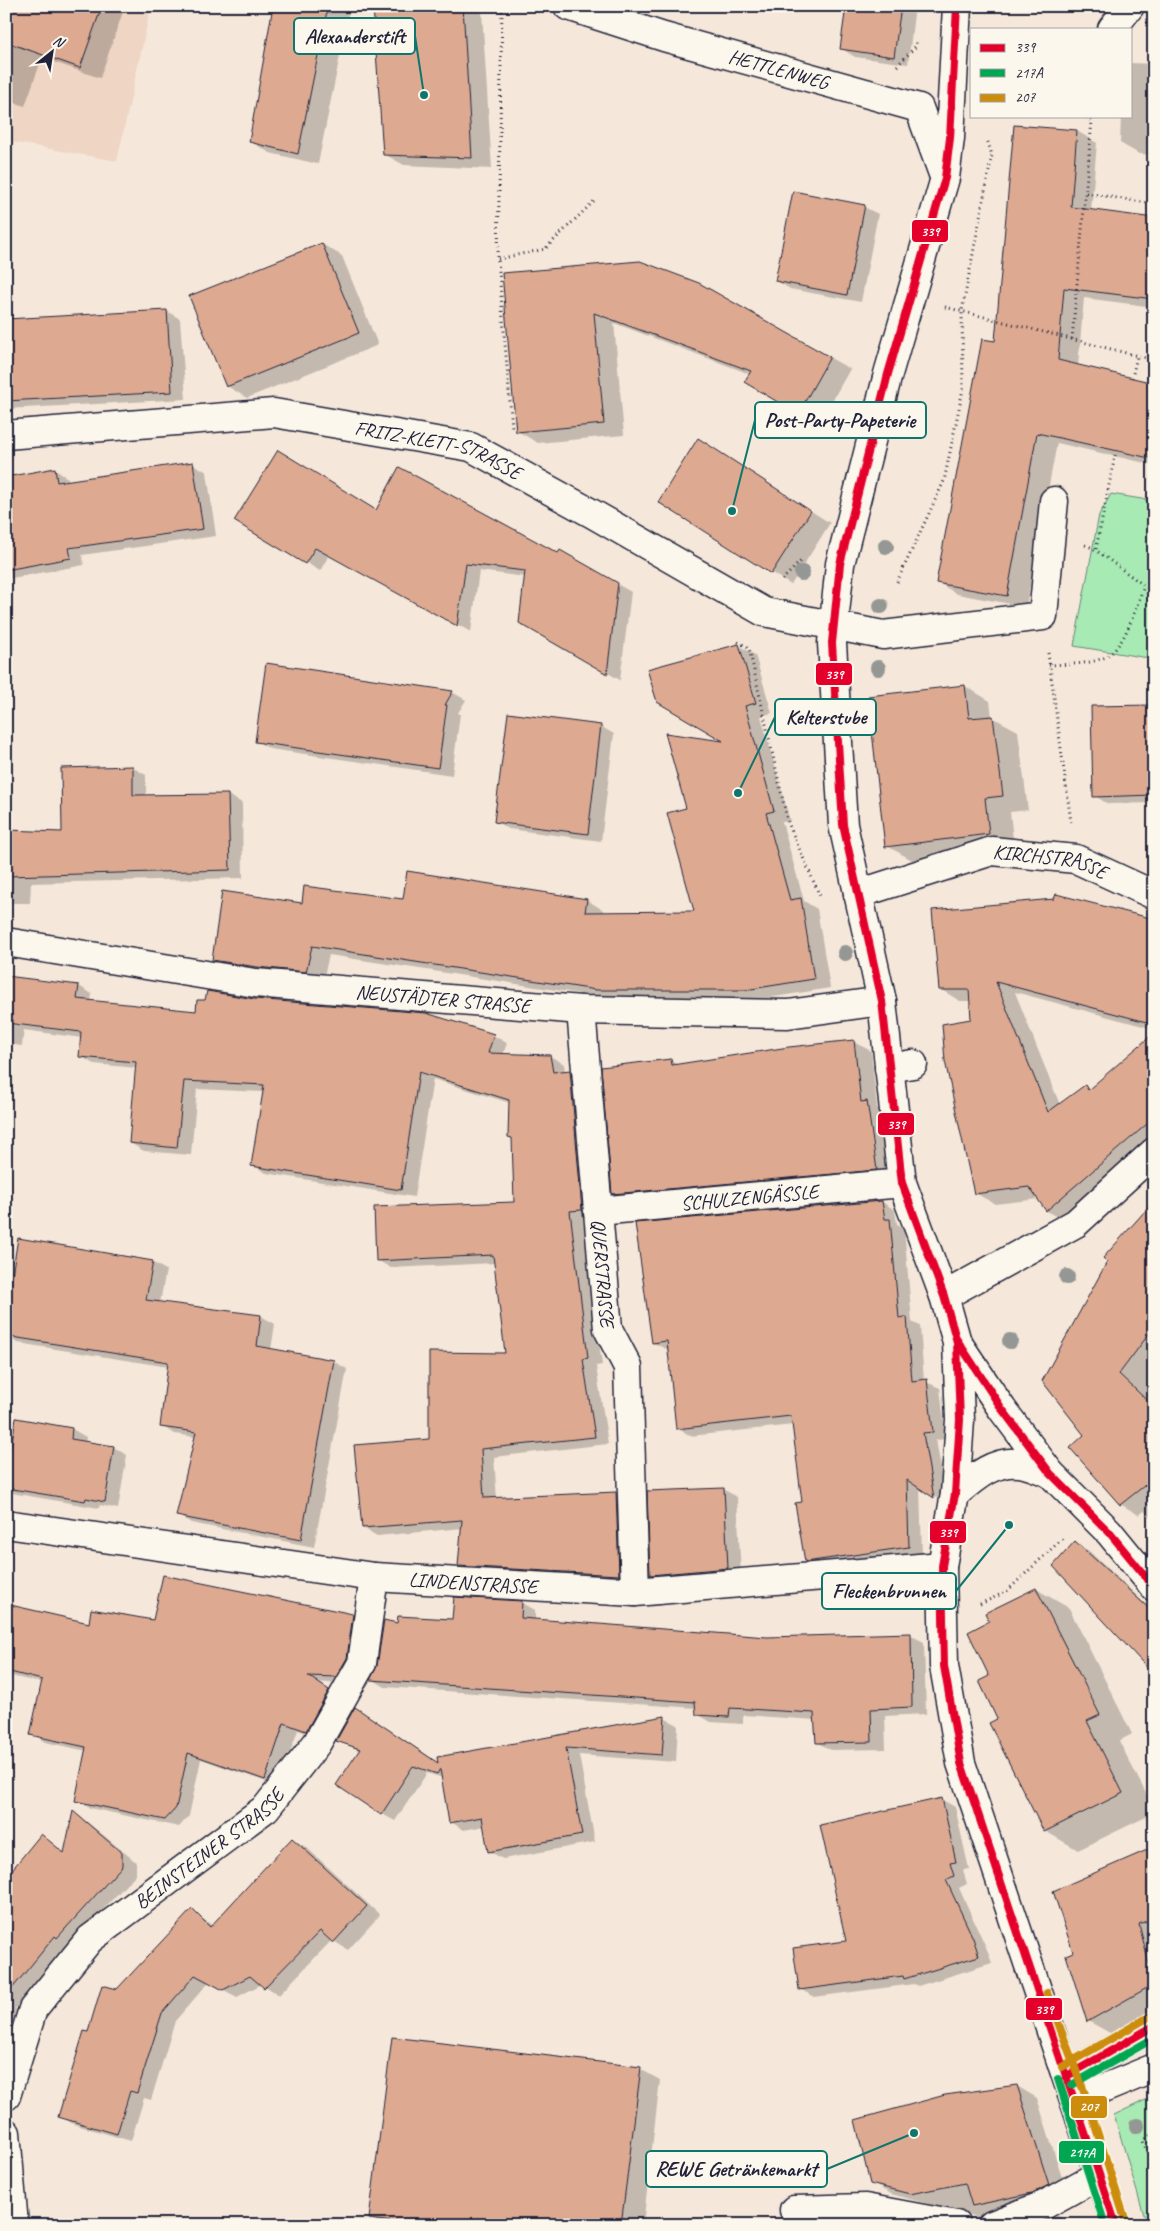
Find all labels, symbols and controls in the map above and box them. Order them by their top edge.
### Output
callout: Alexanderstift [294,18,415,54]
text: Alexanderstift [305,23,408,49]
north arrow [28,28,78,78]
legend [970,28,1132,118]
text: N [50,32,68,52]
text: 339 [1015,38,1037,57]
street label: HETTLENWEG [726,43,834,95]
text: 217A [1015,64,1044,83]
text: 207 [1015,88,1037,107]
line badge: 339 [911,219,949,243]
text: 339 [921,223,941,240]
callout: Post-Party-Papeterie [755,402,926,438]
text: Post-Party-Papeterie [765,407,917,433]
street label: FRITZ-KLETT-STRASSE [353,415,529,486]
line badge: 339 [815,662,853,686]
text: 339 [825,666,845,683]
callout: Kelterstube [775,699,876,735]
text: Kelterstube [786,704,868,730]
street label: KIRCHSTRASSE [992,839,1114,885]
street label: NEUSTÄDTER STRASSE [355,979,534,1018]
line badge: 339 [877,1112,915,1136]
text: 339 [887,1116,907,1133]
street label: SCHULZENGÄSSLE [679,1178,822,1216]
street label: QUERSTRASSE [586,1218,620,1330]
line badge: 339 [929,1520,967,1544]
text: 339 [939,1524,959,1541]
street label: LINDENSTRASSE [408,1567,540,1599]
callout: Fleckenbrunnen [822,1573,956,1609]
text: Fleckenbrunnen [832,1578,947,1604]
street label: BEINSTEINER STRASSE [129,1781,291,1914]
line badge: 339 [1025,1997,1063,2021]
text: 339 [1035,2001,1055,2018]
line badge: 207 [1070,2095,1108,2119]
text: 207 [1080,2098,1100,2115]
line badge: 217A [1058,2140,1105,2164]
text: 217A [1069,2144,1096,2161]
callout: REWE Getränkemarkt [646,2151,827,2187]
text: REWE Getränkemarkt [655,2156,820,2182]

